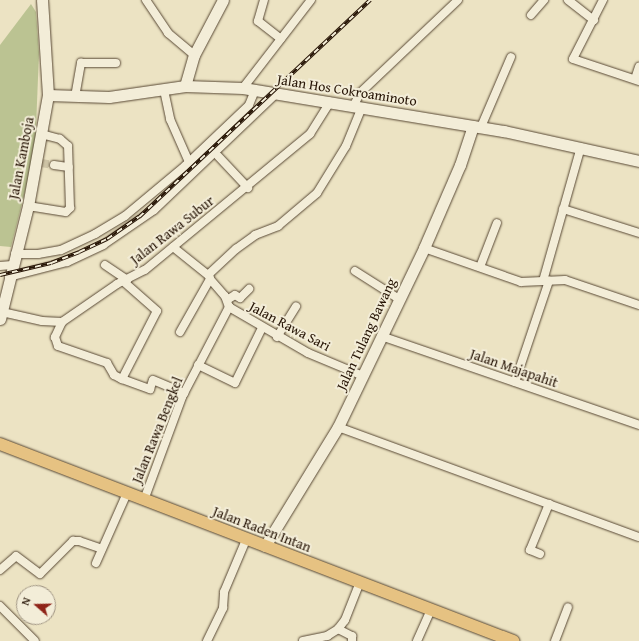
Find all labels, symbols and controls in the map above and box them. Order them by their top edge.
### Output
street label: Jalan Hos Cokroaminoto [276,71,418,109]
street label: Jalan Kamboja [5,115,37,201]
street label: Jalan Rawa Subur [127,192,217,268]
street label: Jalan Tulang Bawang [333,275,399,393]
street label: Jalan Rawa Sari [247,298,333,354]
street label: Jalan Majapahit [468,345,560,391]
street label: Jalan Rawa Bengkel [128,374,186,486]
street label: Jalan Raden Intan [211,503,313,555]
north arrow [16,585,56,625]
text: N [17,595,34,607]

